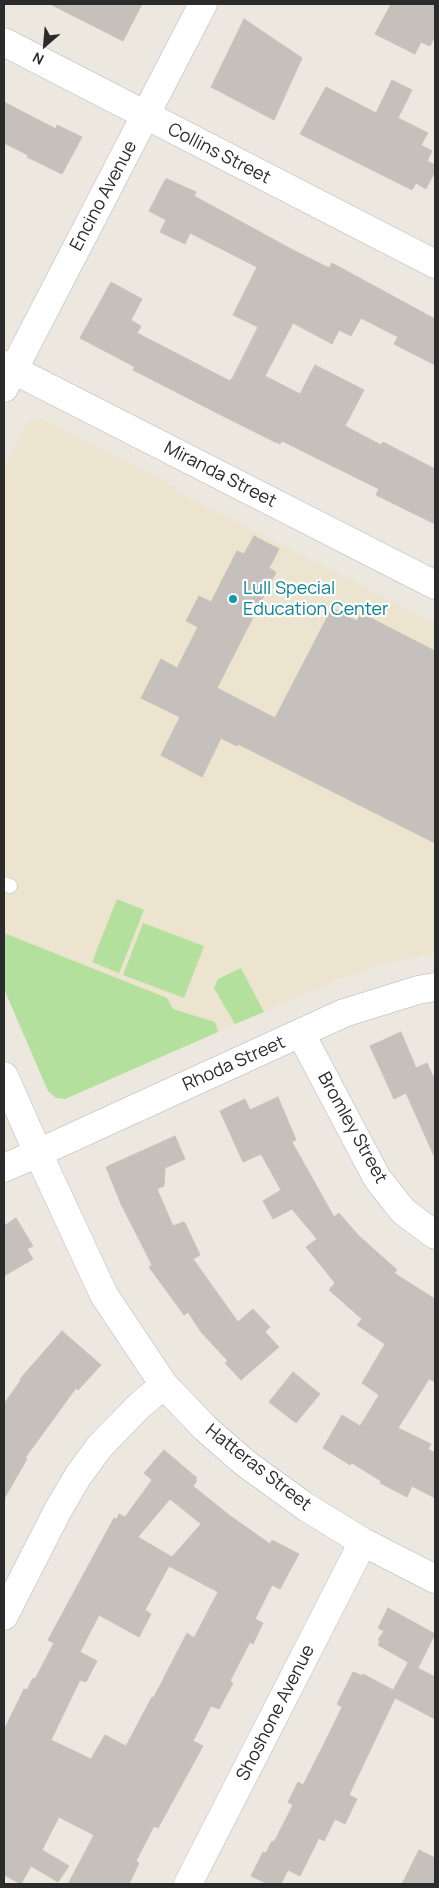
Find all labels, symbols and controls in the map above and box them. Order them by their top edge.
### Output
north arrow [20,20,70,70]
text: N [29,48,47,70]
street label: Collins Street [164,119,274,189]
street label: Encino Avenue [66,137,142,255]
street label: Miranda Street [160,437,280,513]
place label: Lull Special Education Center [243,578,389,620]
marker: Lull Special Education Center [227,593,239,605]
street label: Rhoda Street [179,1032,289,1096]
street label: Bromley Street [313,1069,391,1187]
street label: Hatteras Street [201,1420,315,1516]
street label: Shoshone Avenue [232,1641,320,1785]

